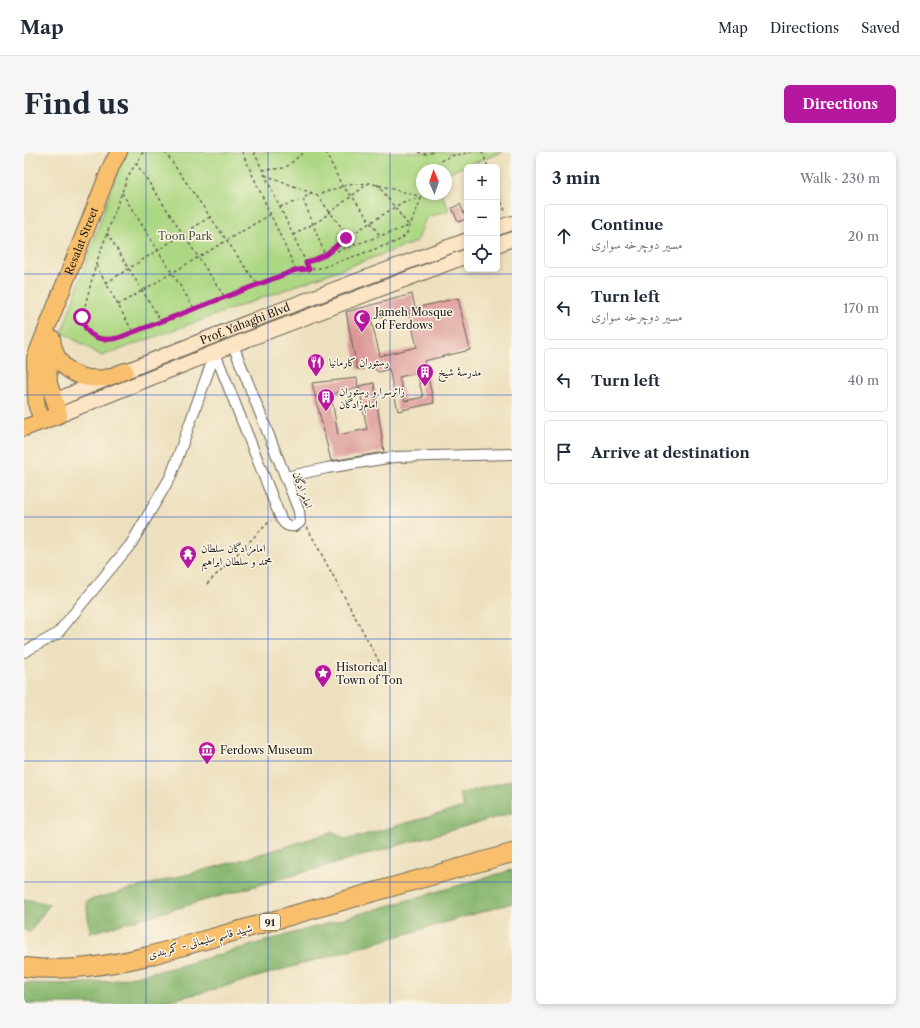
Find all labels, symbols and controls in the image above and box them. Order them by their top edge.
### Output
text: Map [20,16,64,39]
text: Map [718,19,748,37]
text: Directions [770,19,839,37]
text: Saved [861,19,900,37]
button: Directions [784,85,896,123]
text: Find us [24,87,129,121]
north arrow [416,164,452,200]
map controls [464,164,500,272]
button: + [464,164,500,200]
text: 3 min [552,168,601,188]
text: Walk · 230 m [800,170,880,186]
button: − [464,200,500,236]
street label: Resalat Street [62,205,101,277]
text: Continue [591,215,663,234]
icon: ahead [553,225,575,247]
text: 20 m [848,228,879,244]
park label: Toon Park [158,229,213,243]
route end [337,229,355,247]
button: locate [464,236,500,272]
text: مسیر دوچرخه سواری [591,236,683,252]
text: Turn left [591,287,660,306]
icon: left [553,297,575,319]
street label: Prof. Yahaghi Blvd [198,300,292,347]
text: 170 m [843,300,879,316]
place label: Jameh Mosque of Ferdows [373,305,453,332]
route start [73,308,91,326]
mosque icon: Jameh Mosque of Ferdows [352,308,372,333]
text: مسیر دوچرخه سواری [591,308,683,324]
restaurant icon: رستوران کارمانیا [306,352,326,377]
place label: رستوران کارمانیا [329,355,389,369]
building icon: مدرسهٔ شیخ [415,362,435,387]
place label: مدرسهٔ شیخ [438,365,481,383]
icon: left [553,369,575,391]
text: Turn left [591,371,660,390]
text: 40 m [848,372,879,388]
place label: زائرسرا و رستوران امام‌زادگان [339,384,405,414]
building icon: زائرسرا و رستوران امام‌زادگان [316,387,336,412]
icon: arrive [553,441,575,463]
text: Arrive at destination [591,443,750,462]
street label: امامزادگان [289,470,316,511]
place label: امامزادگان سلطان محمد و سلطان ابراهیم [201,541,272,572]
temple icon: امامزادگان سلطان محمد و سلطان ابراهیم [178,544,198,569]
place label: Historical Town of Ton [336,660,403,687]
place icon: Historical Town of Ton [313,663,333,688]
museum icon: Ferdows Museum [197,740,217,765]
place label: Ferdows Museum [220,743,314,757]
road number: 91 [260,914,280,930]
street label: شهید قاسم سلیمانی - کمربندی [146,920,255,965]

